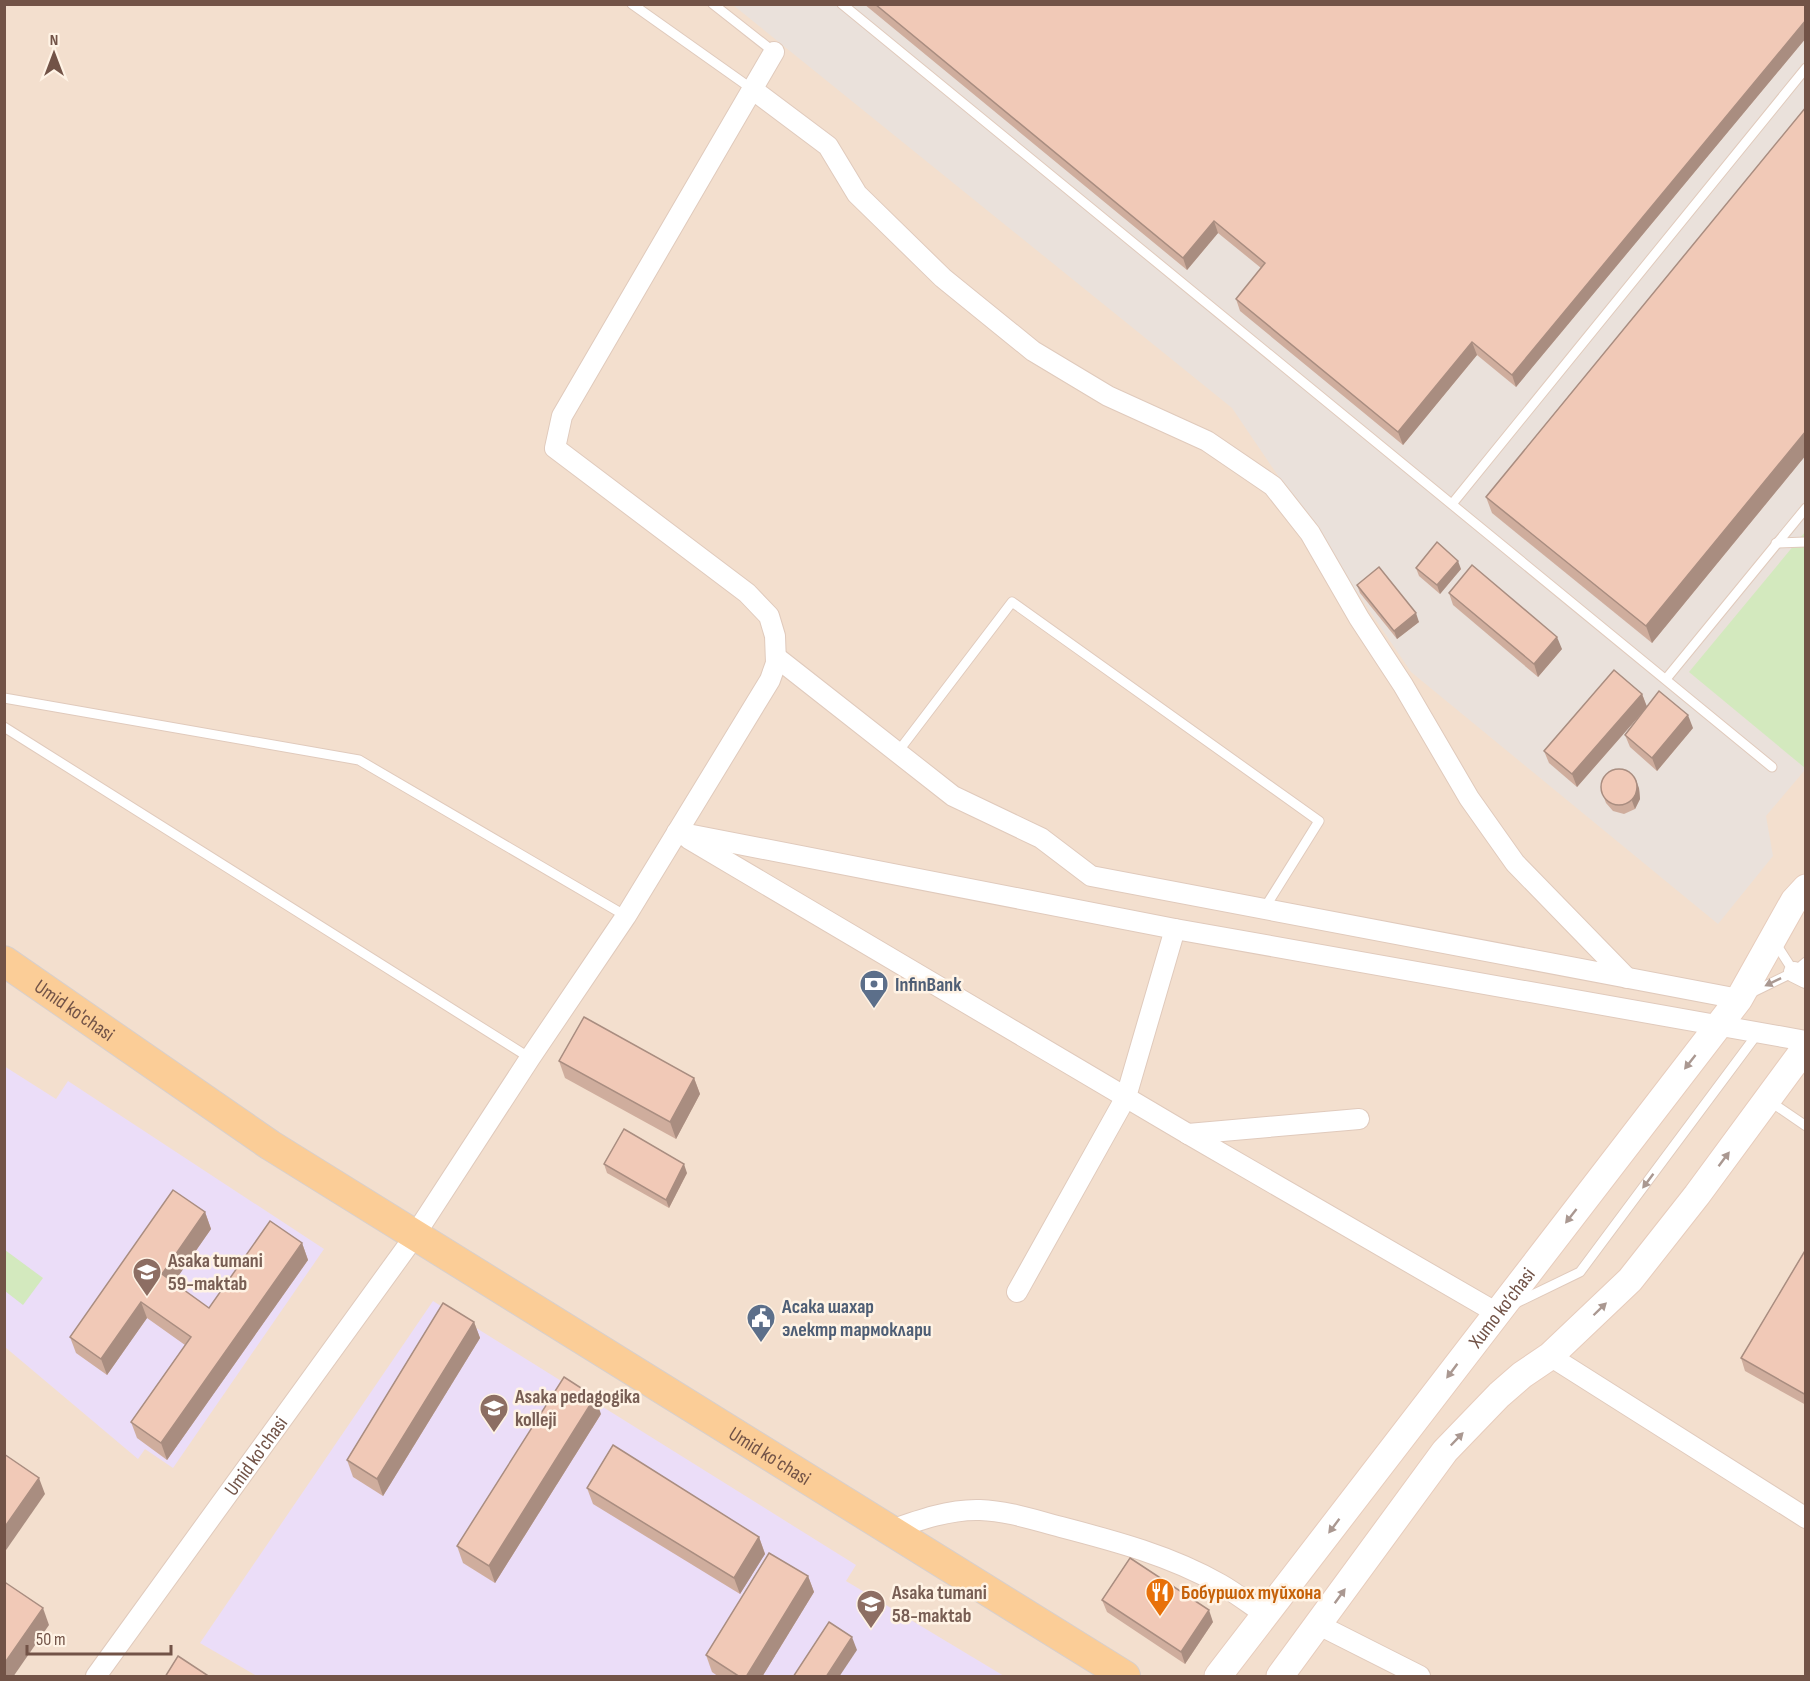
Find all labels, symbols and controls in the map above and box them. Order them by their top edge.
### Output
north arrow [24,24,84,84]
text: N [50,31,58,50]
bank icon: InfinBank [858,968,890,1010]
place label: InfinBank [895,973,962,997]
street label: Umid ko'chasi [30,975,119,1047]
one-way arrow [1765,978,1782,987]
one-way arrow [1684,1054,1696,1069]
one-way arrow [1718,1151,1730,1166]
one-way arrow [1642,1173,1654,1188]
one-way arrow [1565,1209,1577,1224]
place label: Asaka tumani 59-maktab [167,1249,263,1296]
school or university icon: Asaka tumani 59-maktab [131,1256,163,1298]
street label: Xumo ko’chasi [1464,1263,1541,1354]
place label: Асака шахар электр тармоклари [781,1295,932,1342]
public building icon: Асака шахар электр тармоклари [745,1302,777,1344]
one-way arrow [1593,1302,1607,1316]
one-way arrow [1446,1363,1459,1379]
place label: Asaka pedagogika kolleji [514,1385,640,1432]
school or university icon: Asaka pedagogika kolleji [478,1392,510,1434]
street label: Umid ko'chasi [220,1412,293,1501]
street label: Umid ko'chasi [724,1422,815,1491]
one-way arrow [1449,1433,1463,1447]
one-way arrow [1328,1518,1340,1534]
restaurant icon: Бобуршох туйхона [1144,1576,1176,1618]
place label: Asaka tumani 58-maktab [891,1581,987,1628]
place label: Бобуршох туйхона [1181,1581,1322,1605]
school or university icon: Asaka tumani 58-maktab [855,1588,887,1630]
one-way arrow [1334,1588,1346,1604]
scale bar [27,1618,171,1656]
text: 50 m [36,1629,66,1650]

